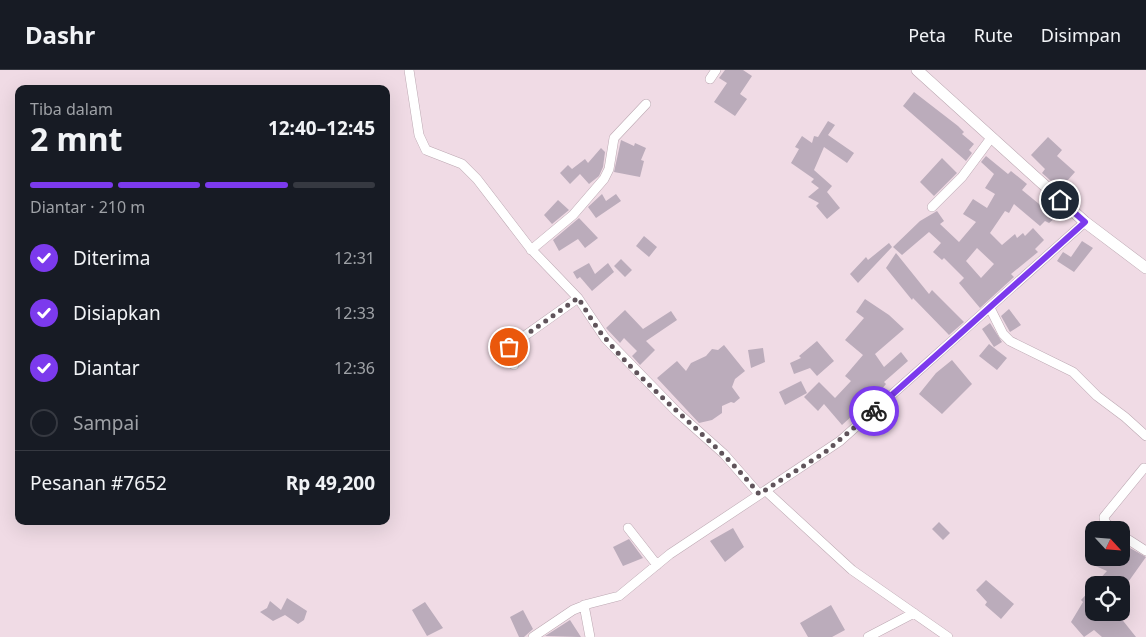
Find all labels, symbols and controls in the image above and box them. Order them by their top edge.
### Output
text: Dashr [25,18,95,51]
text: Peta [908,23,946,47]
text: Rute [974,23,1013,47]
text: Disimpan [1041,23,1121,47]
text: Tiba dalam [30,98,113,120]
text: 12:40–12:45 [268,115,375,141]
text: 2 mnt [30,117,123,160]
pin [1039,179,1081,221]
icon: home [1046,186,1074,214]
text: Diantar · 210 m [30,196,145,218]
icon: check [30,244,58,272]
text: Diterima [73,245,151,271]
text: 12:31 [334,247,375,269]
icon: check [30,299,58,327]
text: Disiapkan [73,300,161,326]
text: 12:33 [334,302,375,324]
pin [488,326,530,368]
icon: bag [495,333,523,361]
icon: check [30,354,58,382]
text: Diantar [73,355,140,381]
text: 12:36 [334,357,375,379]
courier [849,386,899,436]
icon: bike [860,397,888,425]
text: Sampai [73,410,139,436]
text: Pesanan #7652 [30,470,167,496]
text: Rp 49,200 [286,470,375,496]
north arrow [1085,521,1130,566]
map controls [1085,521,1130,621]
button: locate [1085,576,1130,621]

